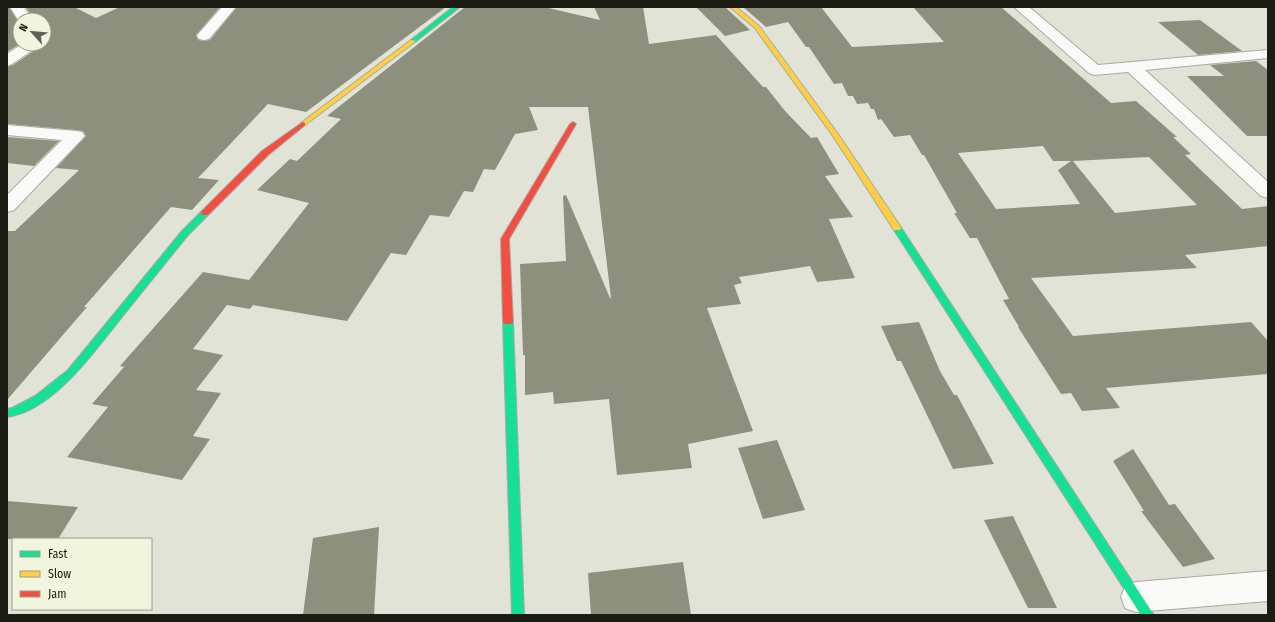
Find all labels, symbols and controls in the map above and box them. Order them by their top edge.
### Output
north arrow [12,12,52,52]
text: N [16,22,31,34]
legend [12,538,152,610]
text: Fast [48,547,67,561]
text: Slow [48,567,71,581]
text: Jam [48,587,66,601]

